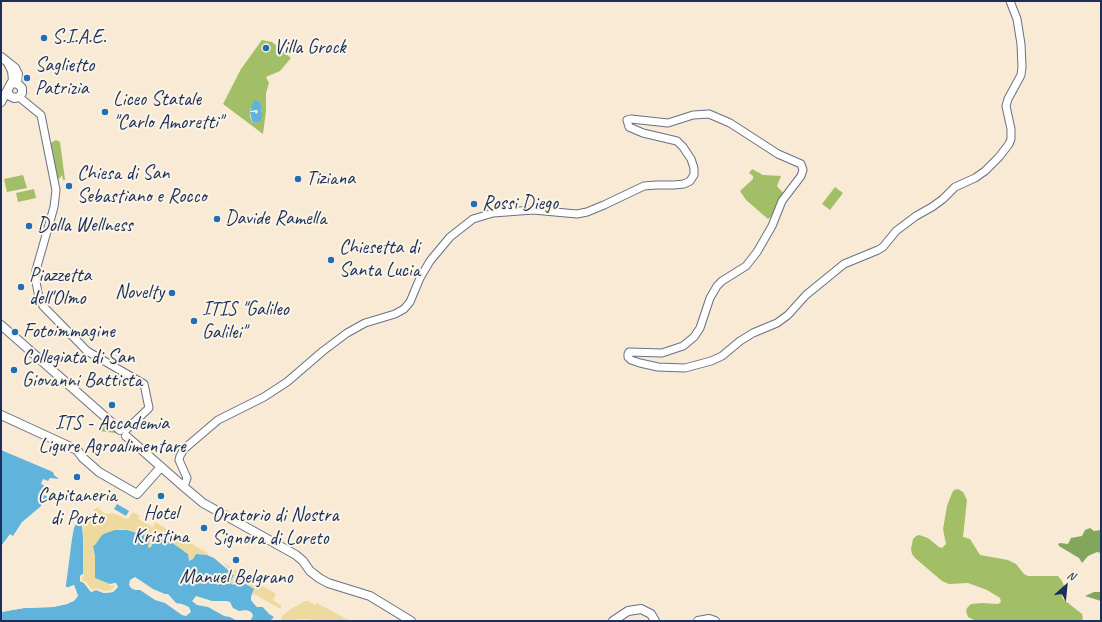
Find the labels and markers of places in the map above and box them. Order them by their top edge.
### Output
place label: S.I.A.E. [52,26,106,50]
marker: S.I.A.E. [39,33,49,43]
place label: Villa Grock [274,36,345,60]
marker: Villa Grock [261,43,271,53]
place label: Saglietto Patrizia [35,54,94,101]
marker: Saglietto Patrizia [22,73,32,83]
place label: Liceo Statale "Carlo Amoretti" [113,88,223,135]
marker: Liceo Statale "Carlo Amoretti" [100,107,110,117]
place label: Chiesa di San Sebastiano e Rocco [77,162,206,209]
place label: Tiziana [306,167,355,191]
marker: Tiziana [293,174,303,184]
marker: Chiesa di San Sebastiano e Rocco [64,181,74,191]
place label: Rossi Diego [482,192,558,216]
marker: Rossi Diego [469,199,479,209]
place label: Davide Ramella [225,207,326,231]
place label: Dolla Wellness [37,214,133,238]
marker: Davide Ramella [212,214,222,224]
marker: Dolla Wellness [24,221,34,231]
place label: Chiesetta di Santa Lucia [339,236,420,283]
marker: Chiesetta di Santa Lucia [326,255,336,265]
place label: Piazzetta dell'Olmo [29,264,91,311]
place label: Novelty [115,281,164,305]
marker: Piazzetta dell'Olmo [16,282,26,292]
marker: Novelty [167,288,177,298]
place label: ITIS "Galileo Galilei" [202,298,289,345]
marker: ITIS "Galileo Galilei" [189,316,199,326]
place label: Fotoimmagine [23,320,115,344]
marker: Fotoimmagine [10,327,20,337]
place label: Collegiata di San Giovanni Battista [22,346,142,393]
marker: Collegiata di San Giovanni Battista [9,365,19,375]
marker: ITS - Accademia Ligure Agroalimentare [107,400,117,410]
place label: ITS - Accademia Ligure Agroalimentare [38,412,186,459]
marker: Capitaneria di Porto [72,472,82,482]
place label: Capitaneria di Porto [38,484,116,531]
marker: Hotel Kristina [156,491,166,501]
place label: Hotel Kristina [133,502,189,549]
place label: Oratorio di Nostra Signora di Loreto [212,504,338,551]
marker: Oratorio di Nostra Signora di Loreto [199,523,209,533]
marker: Manuel Belgrano [231,555,241,565]
place label: Manuel Belgrano [179,566,293,590]

